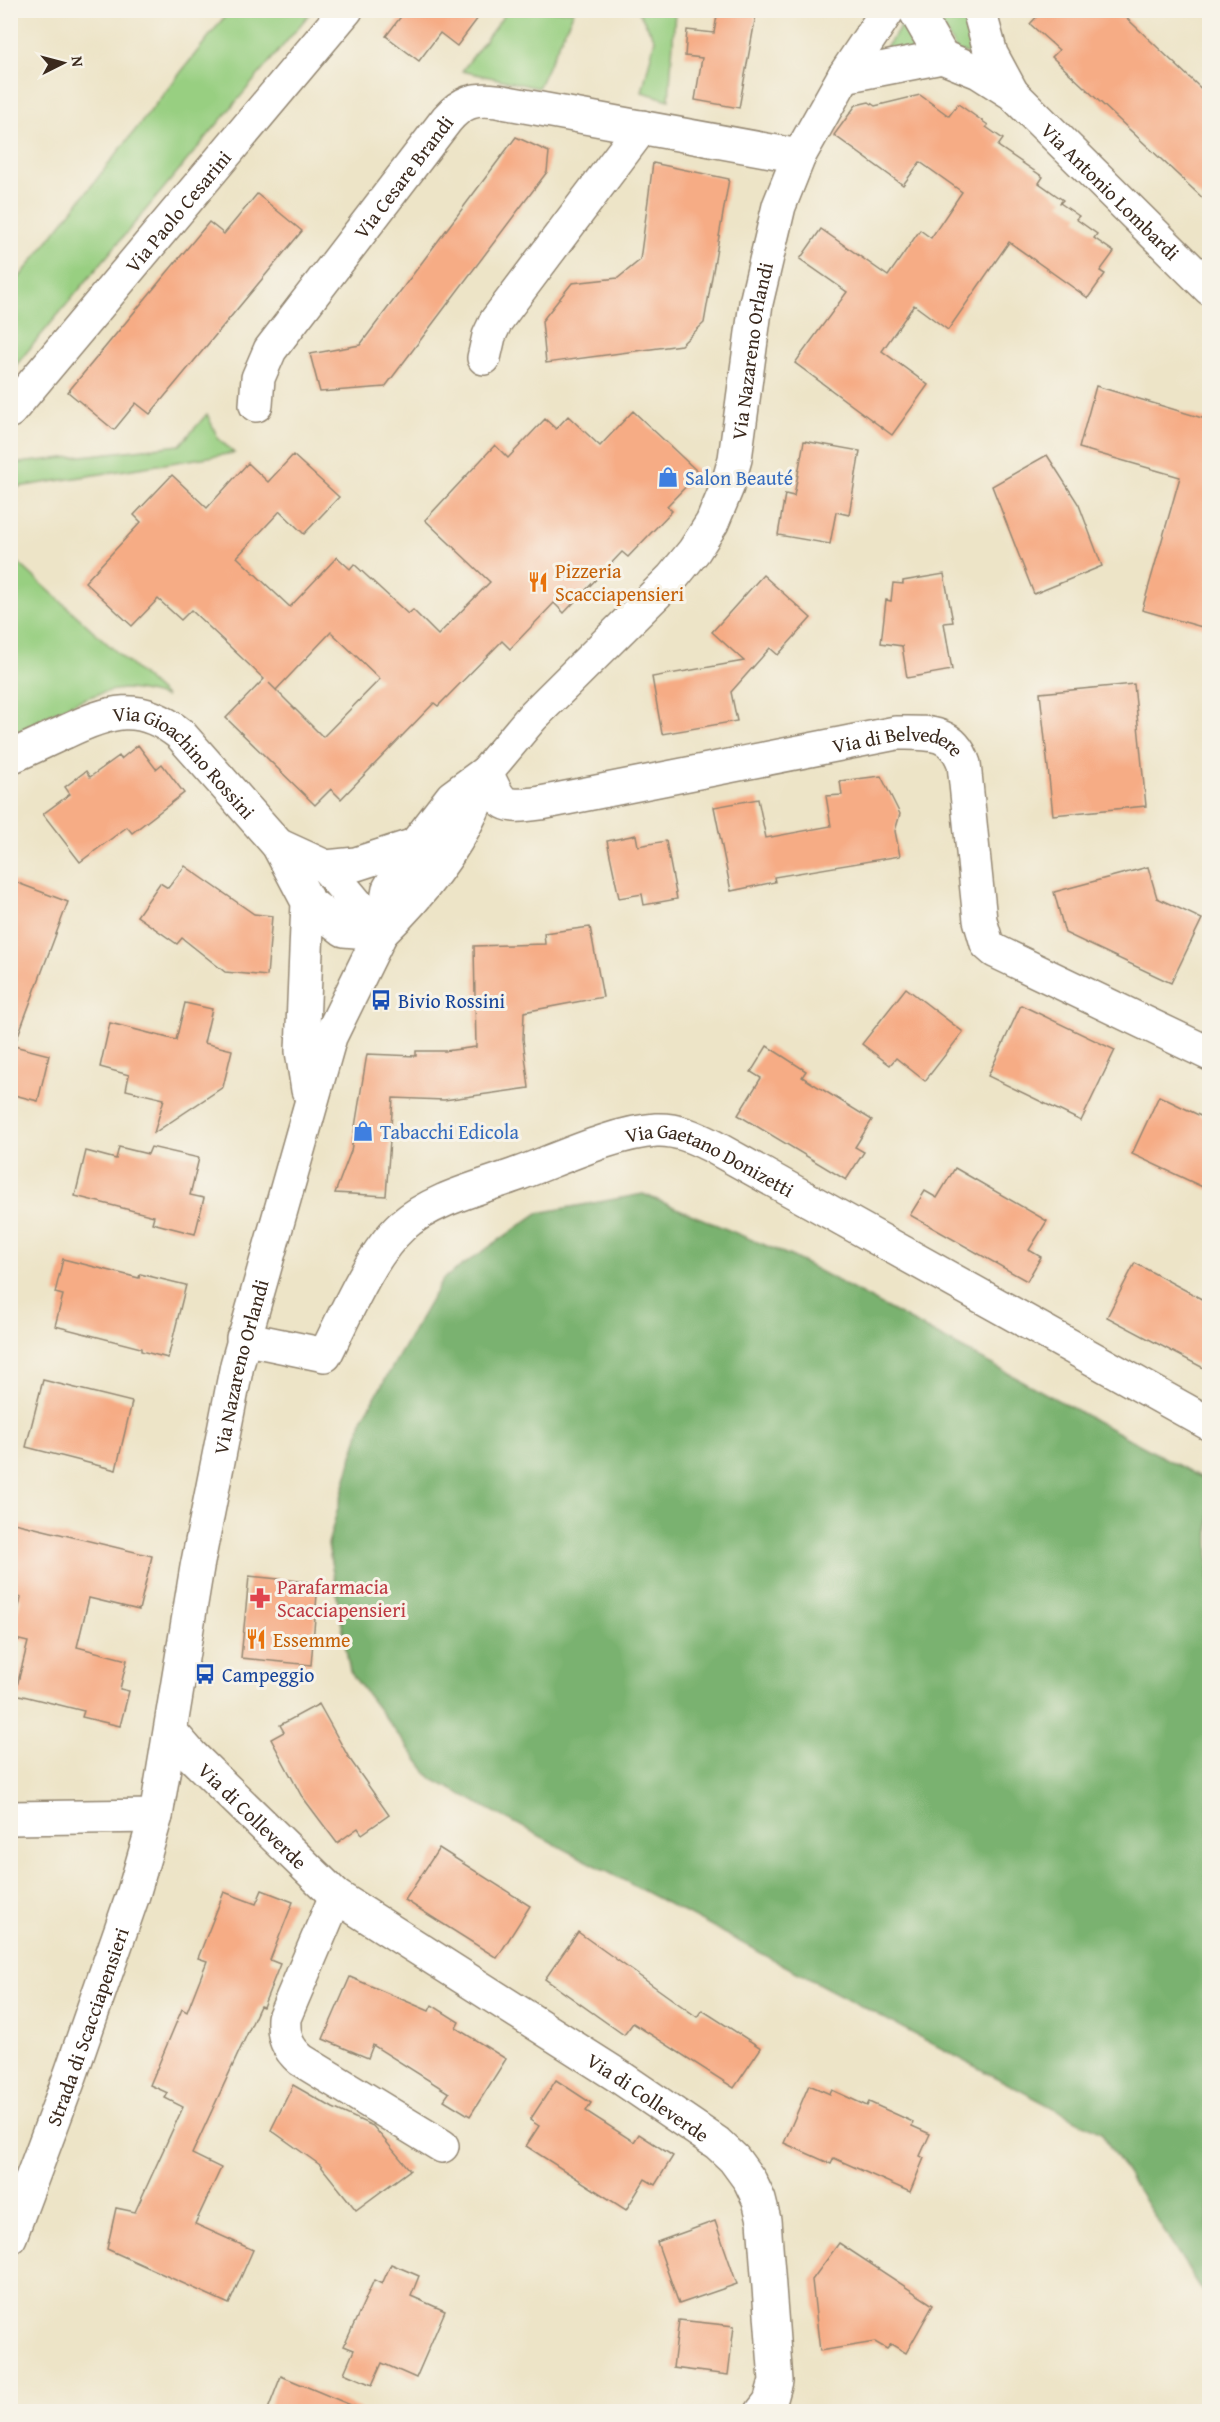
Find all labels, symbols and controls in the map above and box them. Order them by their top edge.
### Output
north arrow [33,33,93,93]
text: N [65,55,90,68]
street label: Via Cesare Brandi [346,109,460,244]
street label: Via Antonio Lombardi [1035,115,1187,267]
street label: Via Paolo Cesarini [118,143,238,278]
street label: Via Nazareno Orlandi [723,259,780,442]
place label: Salon Beauté [685,463,793,492]
shop icon: Salon Beauté [656,465,680,489]
place label: Pizzeria Scacciapensieri [555,556,684,608]
restaurant icon: Pizzeria Scacciapensieri [526,570,550,594]
street label: Via Gioachino Rossini [111,698,263,825]
street label: Via di Belvedere [830,718,972,762]
place label: Bivio Rossini [398,986,506,1015]
bus stop icon: Bivio Rossini [369,988,393,1012]
street label: Via Gaetano Donizetti [622,1115,800,1204]
place label: Tabacchi Edicola [380,1117,519,1146]
shop icon: Tabacchi Edicola [351,1119,375,1143]
street label: Via Nazareno Orlandi [205,1275,275,1457]
place label: Parafarmacia Scacciapensieri [277,1572,406,1624]
pharmacy icon: Parafarmacia Scacciapensieri [248,1586,272,1610]
place label: Essemme [273,1625,350,1654]
restaurant icon: Essemme [244,1627,268,1651]
place label: Campeggio [222,1660,315,1689]
bus stop icon: Campeggio [193,1662,217,1686]
street label: Via di Colleverde [192,1755,314,1875]
street label: Strada di Scacciapensieri [38,1923,135,2130]
street label: Via di Colleverde [581,2045,715,2148]

